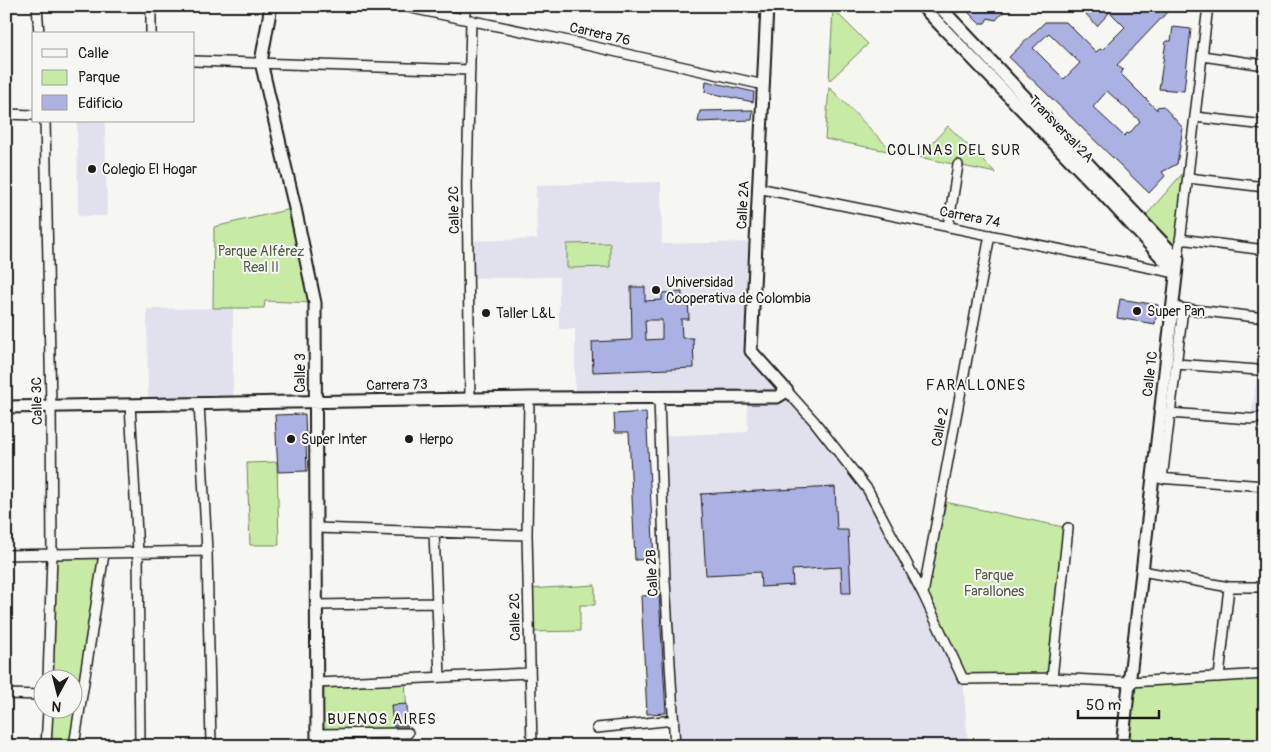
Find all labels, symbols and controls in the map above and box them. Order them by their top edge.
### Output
street label: Carrera 76 [568,19,632,49]
legend [32,32,195,122]
text: Calle [78,44,109,63]
text: Parque [78,68,121,87]
street label: Transversal 2A [1025,92,1097,166]
text: Edificio [78,94,123,113]
district label: COLINAS DEL SUR [887,141,1021,160]
place label: Colegio El Hogar [102,161,197,178]
marker: Colegio El Hogar [86,163,98,175]
street label: Calle 2A [733,180,753,230]
street label: Calle 2C [445,185,463,234]
street label: Carrera 74 [938,203,1002,231]
park label: Parque Alférez Real II [218,243,304,276]
place label: Universidad Cooperativa de Colombia [666,274,811,307]
marker: Universidad Cooperativa de Colombia [650,284,662,296]
place label: Super Pan [1147,303,1205,320]
place label: Taller L&L [496,305,556,322]
marker: Super Pan [1131,305,1143,317]
marker: Taller L&L [480,307,492,319]
street label: Calle 1C [1139,350,1161,398]
street label: Calle 3 [292,353,309,393]
street label: Calle 3C [28,376,46,425]
street label: Carrera 73 [366,376,428,394]
district label: FARALLONES [926,376,1026,395]
street label: Calle 2 [928,406,952,448]
place label: Super Inter [301,431,367,448]
place label: Herpo [419,431,454,448]
marker: Super Inter [285,433,297,445]
marker: Herpo [403,433,415,445]
street label: Calle 2B [642,549,662,597]
park label: Parque Farallones [964,567,1025,600]
street label: Calle 2C [506,592,524,641]
north arrow [32,670,82,720]
scale bar [1078,687,1160,719]
text: 50 m [1086,696,1121,715]
text: N [51,697,62,715]
district label: BUENOS AIRES [327,710,437,729]

